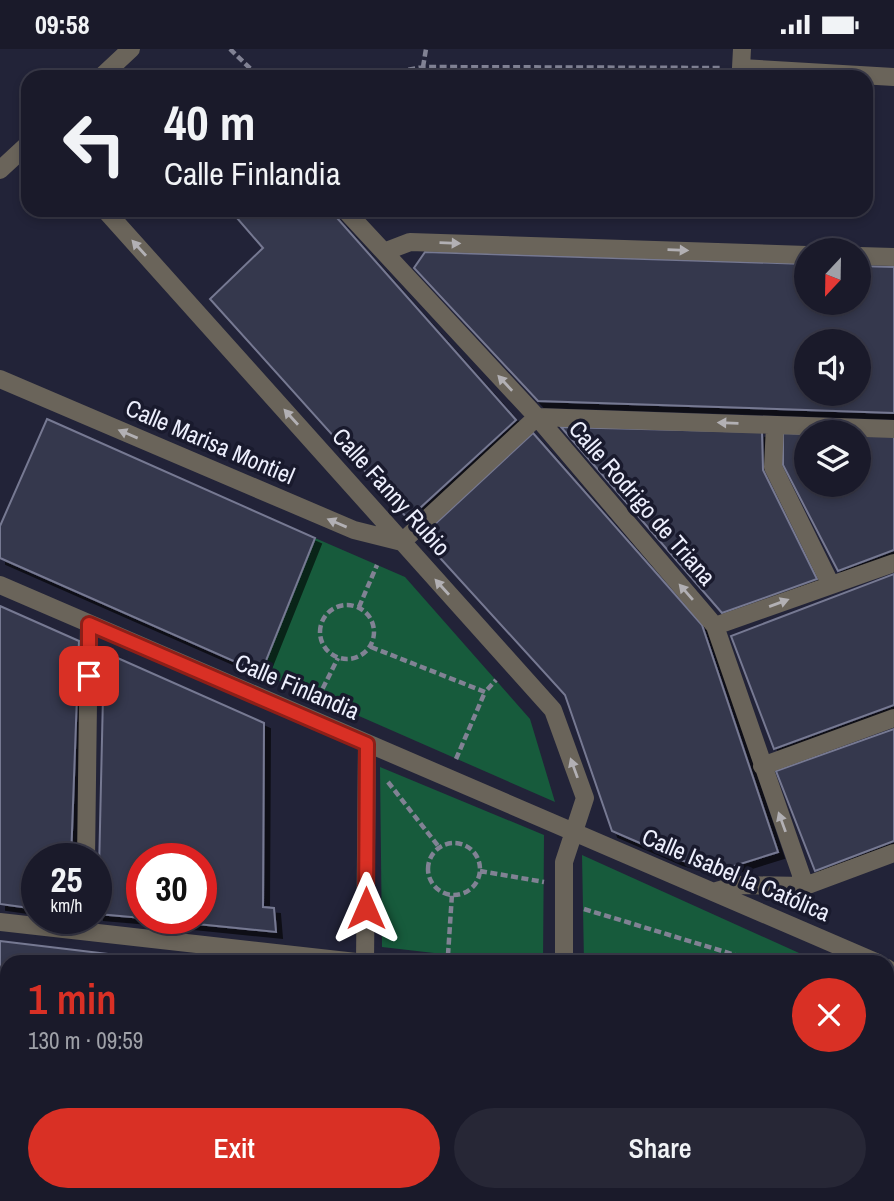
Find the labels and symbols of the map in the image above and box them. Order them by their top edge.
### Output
one-way arrow [440,238,462,249]
north arrow [794,238,872,315]
one-way arrow [132,239,147,256]
one-way arrow [667,245,689,256]
one-way arrow [497,374,513,392]
street label: Calle Marisa Montiel [121,391,300,491]
one-way arrow [283,408,299,426]
street label: Calle Rodrigo de Triana [562,413,723,592]
one-way arrow [717,418,739,429]
street label: Calle Fanny Rubio [326,420,458,562]
one-way arrow [117,428,138,439]
one-way arrow [326,517,347,528]
one-way arrow [435,578,451,595]
one-way arrow [678,583,694,601]
one-way arrow [769,597,790,608]
street label: Calle Finlandia [230,645,365,727]
pin [59,646,119,706]
one-way arrow [568,758,579,779]
one-way arrow [776,811,787,832]
street label: Calle Isabel la Católica [638,820,835,928]
speed limit sign: 30 [126,843,217,934]
position arrow [329,871,403,945]

